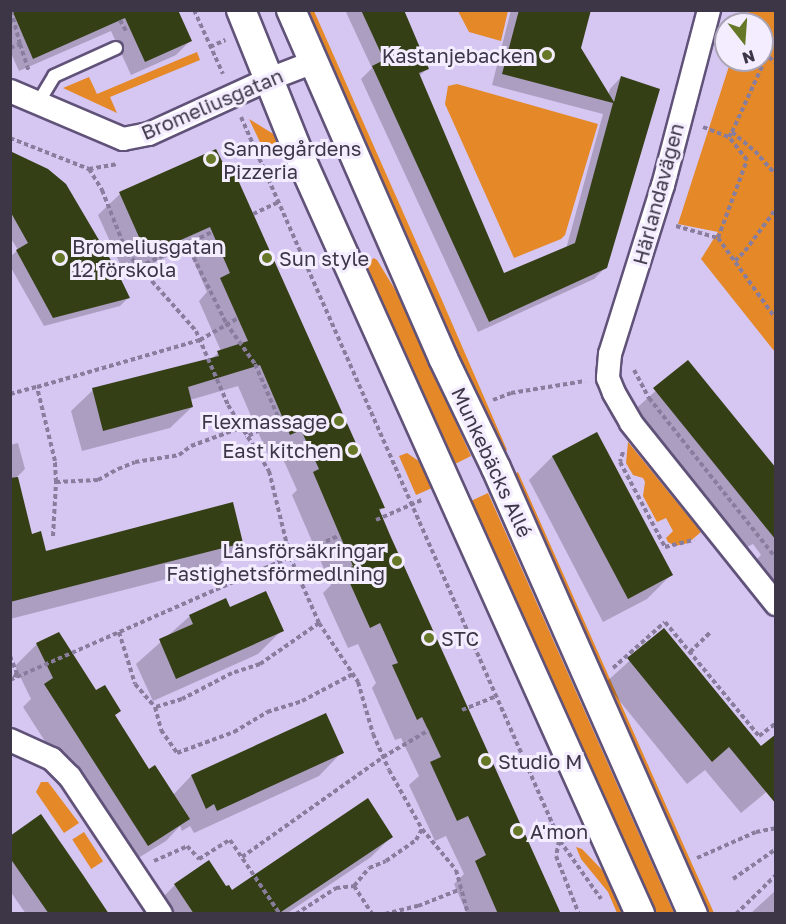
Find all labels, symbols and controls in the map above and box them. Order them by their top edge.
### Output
north arrow [714,12,774,72]
place label: Kastanjebacken [382,43,535,67]
text: N [740,46,757,69]
marker: Kastanjebacken [540,48,554,62]
street label: Bromeliusgatan [137,63,287,145]
street label: Härlandavägen [628,120,688,268]
place label: Sannegårdens Pizzeria [223,136,361,183]
marker: Sannegårdens Pizzeria [204,152,218,166]
place label: Bromeliusgatan 12 förskola [72,234,224,281]
place label: Sun style [279,246,369,270]
marker: Bromeliusgatan 12 förskola [53,251,67,265]
marker: Sun style [260,251,274,265]
street label: Munkebäcks Allé [447,383,537,541]
place label: Flexmassage [201,409,327,433]
marker: Flexmassage [332,414,346,428]
place label: East kitchen [222,438,341,462]
marker: East kitchen [346,443,360,457]
place label: Länsförsäkringar Fastighetsförmedlning [166,538,385,585]
marker: Länsförsäkringar Fastighetsförmedlning [390,554,404,568]
place label: STC [441,626,479,650]
marker: STC [422,631,436,645]
place label: Studio M [498,749,582,773]
marker: Studio M [479,754,493,768]
place label: A'mon [530,819,588,843]
marker: A'mon [511,824,525,838]

